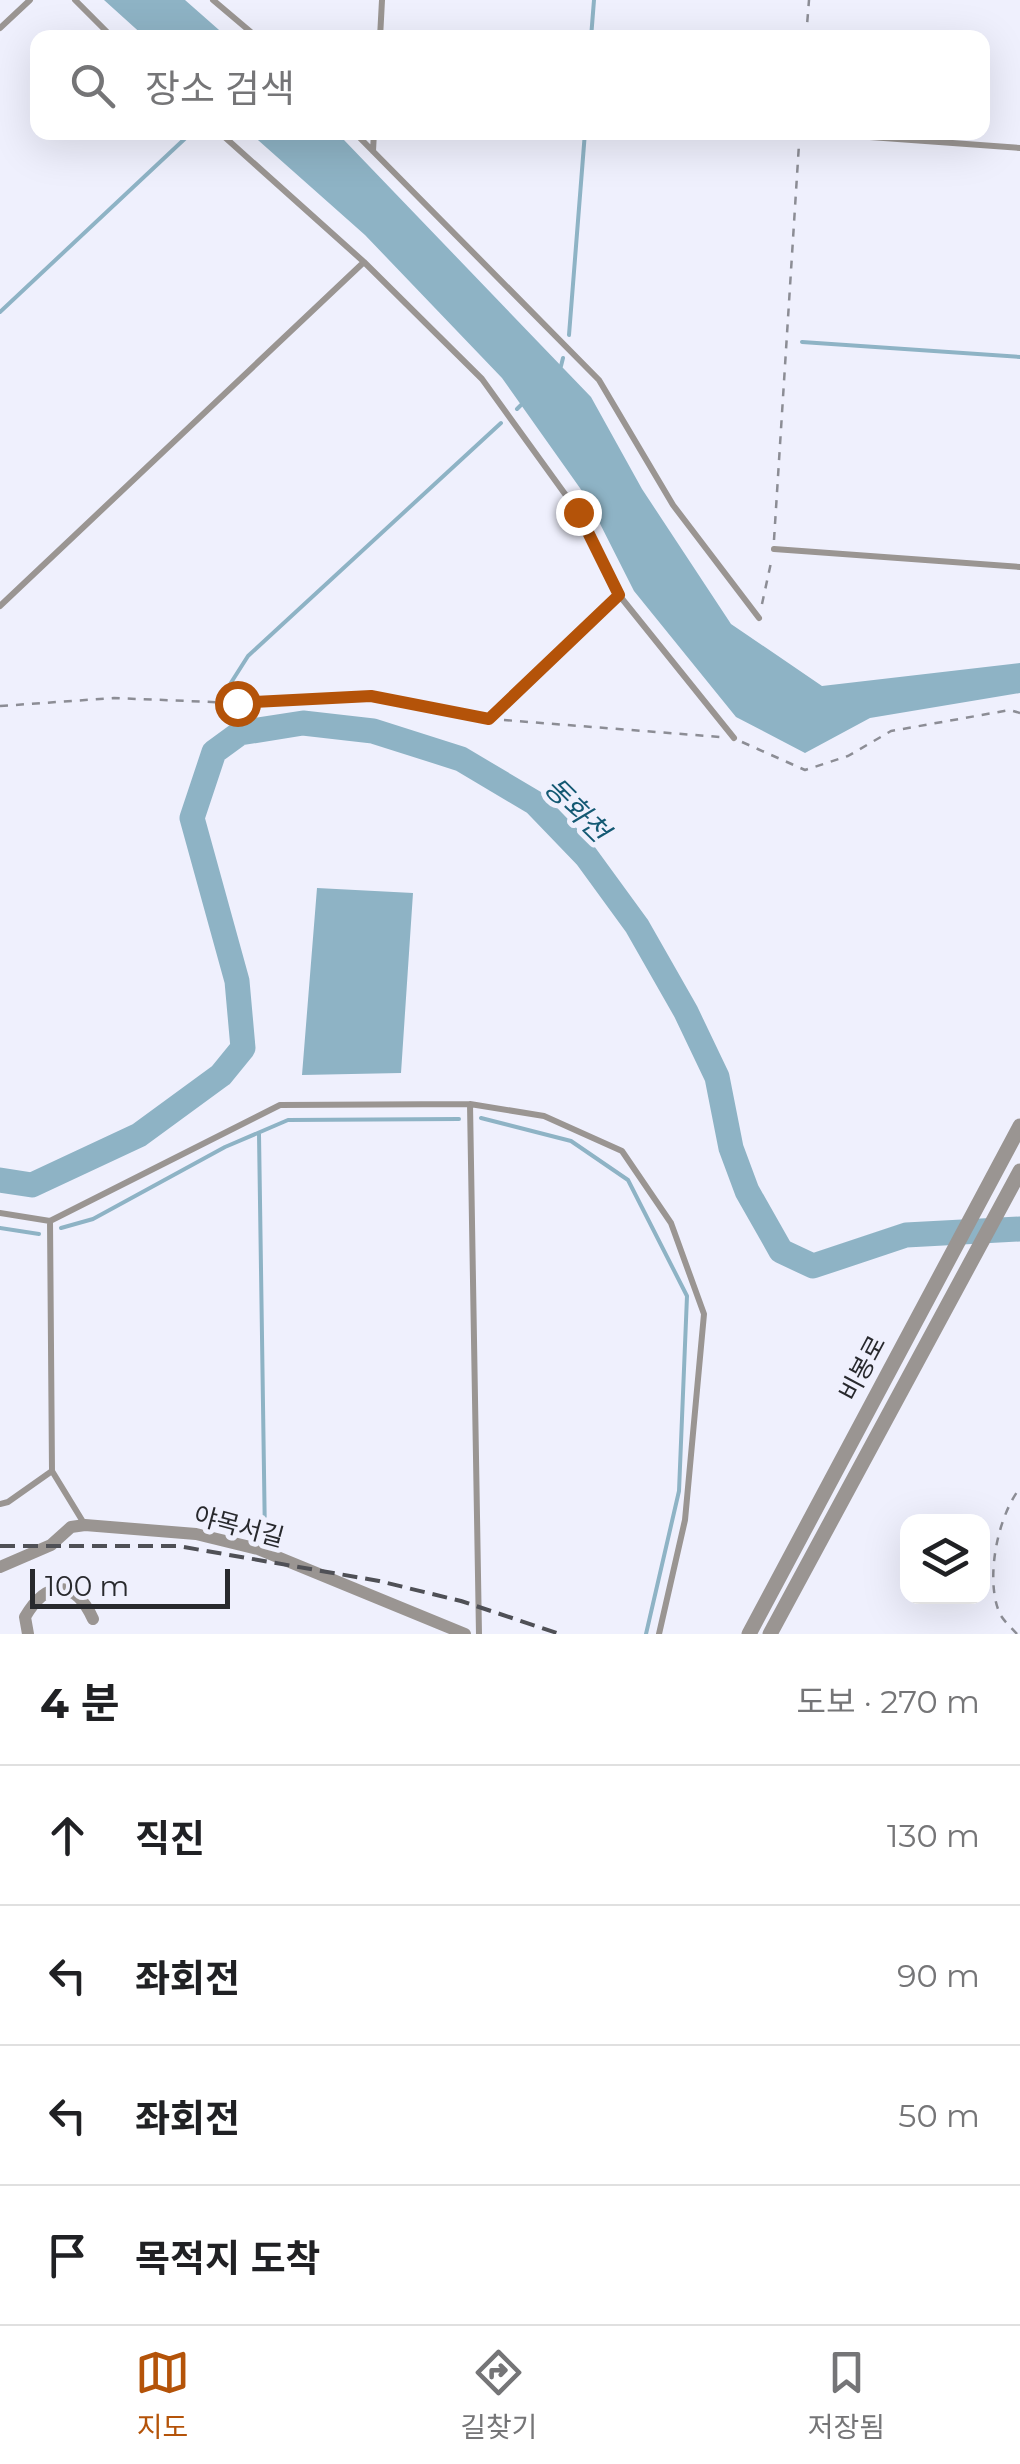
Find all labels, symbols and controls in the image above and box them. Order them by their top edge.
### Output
search box [30,30,990,140]
icon: search [65,58,120,113]
text: 장소 검색 [145,65,295,112]
route end [556,490,602,536]
route start [215,681,261,727]
water label: 동화천 [538,770,619,851]
street label: 비봉로 [833,1330,891,1406]
street label: 야목서길 [191,1500,287,1552]
map controls [900,1514,990,1604]
button: layers [900,1514,990,1604]
scale bar [30,1564,230,1608]
text: 100 m [45,1569,129,1603]
text: 4 분 [40,1677,119,1729]
text: 도보 · 270 m [796,1682,980,1721]
icon: ahead [40,1808,95,1863]
text: 직진 [135,1815,205,1862]
text: 130 m [887,1816,980,1855]
icon: left [40,1948,95,2003]
text: 좌회전 [135,1955,240,2002]
text: 90 m [897,1956,980,1995]
icon: left [40,2088,95,2143]
text: 좌회전 [135,2095,240,2142]
text: 50 m [898,2096,980,2135]
icon: arrive [40,2228,95,2283]
text: 목적지 도착 [135,2235,321,2282]
tab: 지도 [135,2345,190,2445]
tab: 길찾기 [460,2345,537,2445]
tab: 저장됨 [808,2345,885,2445]

